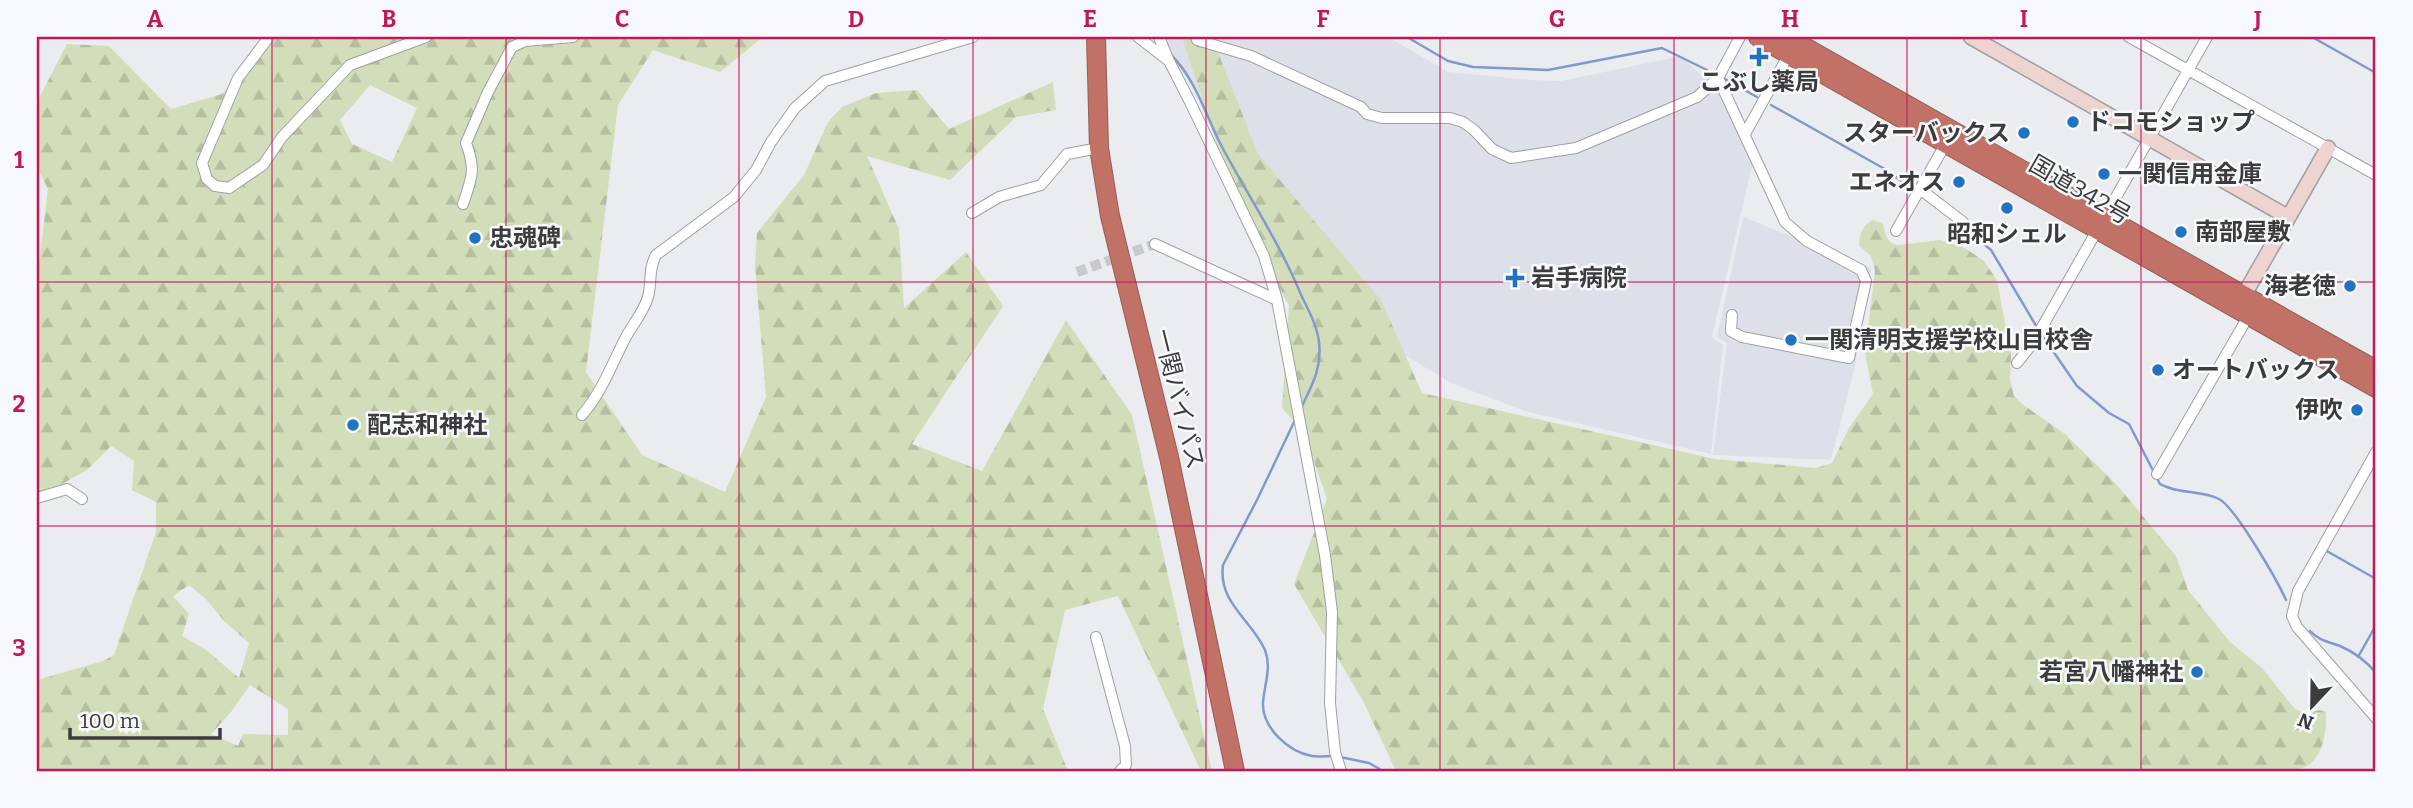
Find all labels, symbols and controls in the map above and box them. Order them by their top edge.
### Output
text: A [147,5,164,33]
text: B [382,5,396,33]
text: C [615,5,629,33]
text: D [848,5,864,33]
text: E [1083,5,1097,33]
text: F [1317,5,1330,33]
text: G [1549,5,1566,33]
text: H [1781,5,1799,33]
text: I [2020,5,2028,33]
text: J [2252,5,2262,33]
marker: こぶし薬局 [1751,49,1767,65]
place label: こぶし薬局 [1699,68,1819,96]
place label: ドコモショップ [2087,108,2255,136]
marker: ドコモショップ [2065,114,2081,130]
place label: スターバックス [1843,119,2010,147]
marker: スターバックス [2016,125,2032,141]
text: 1 [14,146,24,174]
street label: 国道342号 [2024,150,2136,230]
place label: 一関信用金庫 [2118,160,2262,188]
marker: 一関信用金庫 [2096,166,2112,182]
place label: エネオス [1849,168,1945,196]
marker: エネオス [1951,174,1967,190]
marker: 昭和シェル [1999,200,2015,216]
place label: 南部屋敷 [2195,218,2291,246]
place label: 昭和シェル [1947,220,2067,248]
place label: 忠魂碑 [489,224,561,252]
marker: 南部屋敷 [2173,224,2189,240]
marker: 忠魂碑 [467,230,483,246]
place label: 岩手病院 [1531,264,1627,292]
marker: 岩手病院 [1505,268,1525,288]
place label: 海老徳 [2264,272,2336,300]
marker: 海老徳 [2342,278,2358,294]
street label: 一関バイパス [1148,326,1210,472]
place label: 一関清明支援学校山目校舎 [1805,326,2093,354]
marker: 一関清明支援学校山目校舎 [1783,332,1799,348]
place label: オートバックス [2172,356,2339,384]
marker: オートバックス [2150,362,2166,378]
text: 2 [13,390,26,418]
place label: 伊吹 [2295,396,2343,424]
marker: 伊吹 [2349,402,2365,418]
place label: 配志和神社 [367,411,487,439]
marker: 配志和神社 [345,417,361,433]
text: 3 [12,634,26,662]
place label: 若宮八幡神社 [2039,658,2183,686]
marker: 若宮八幡神社 [2189,664,2205,680]
north arrow [2276,672,2346,742]
scale bar [70,696,220,740]
text: 100 m [80,708,140,734]
text: N [2294,708,2317,735]

